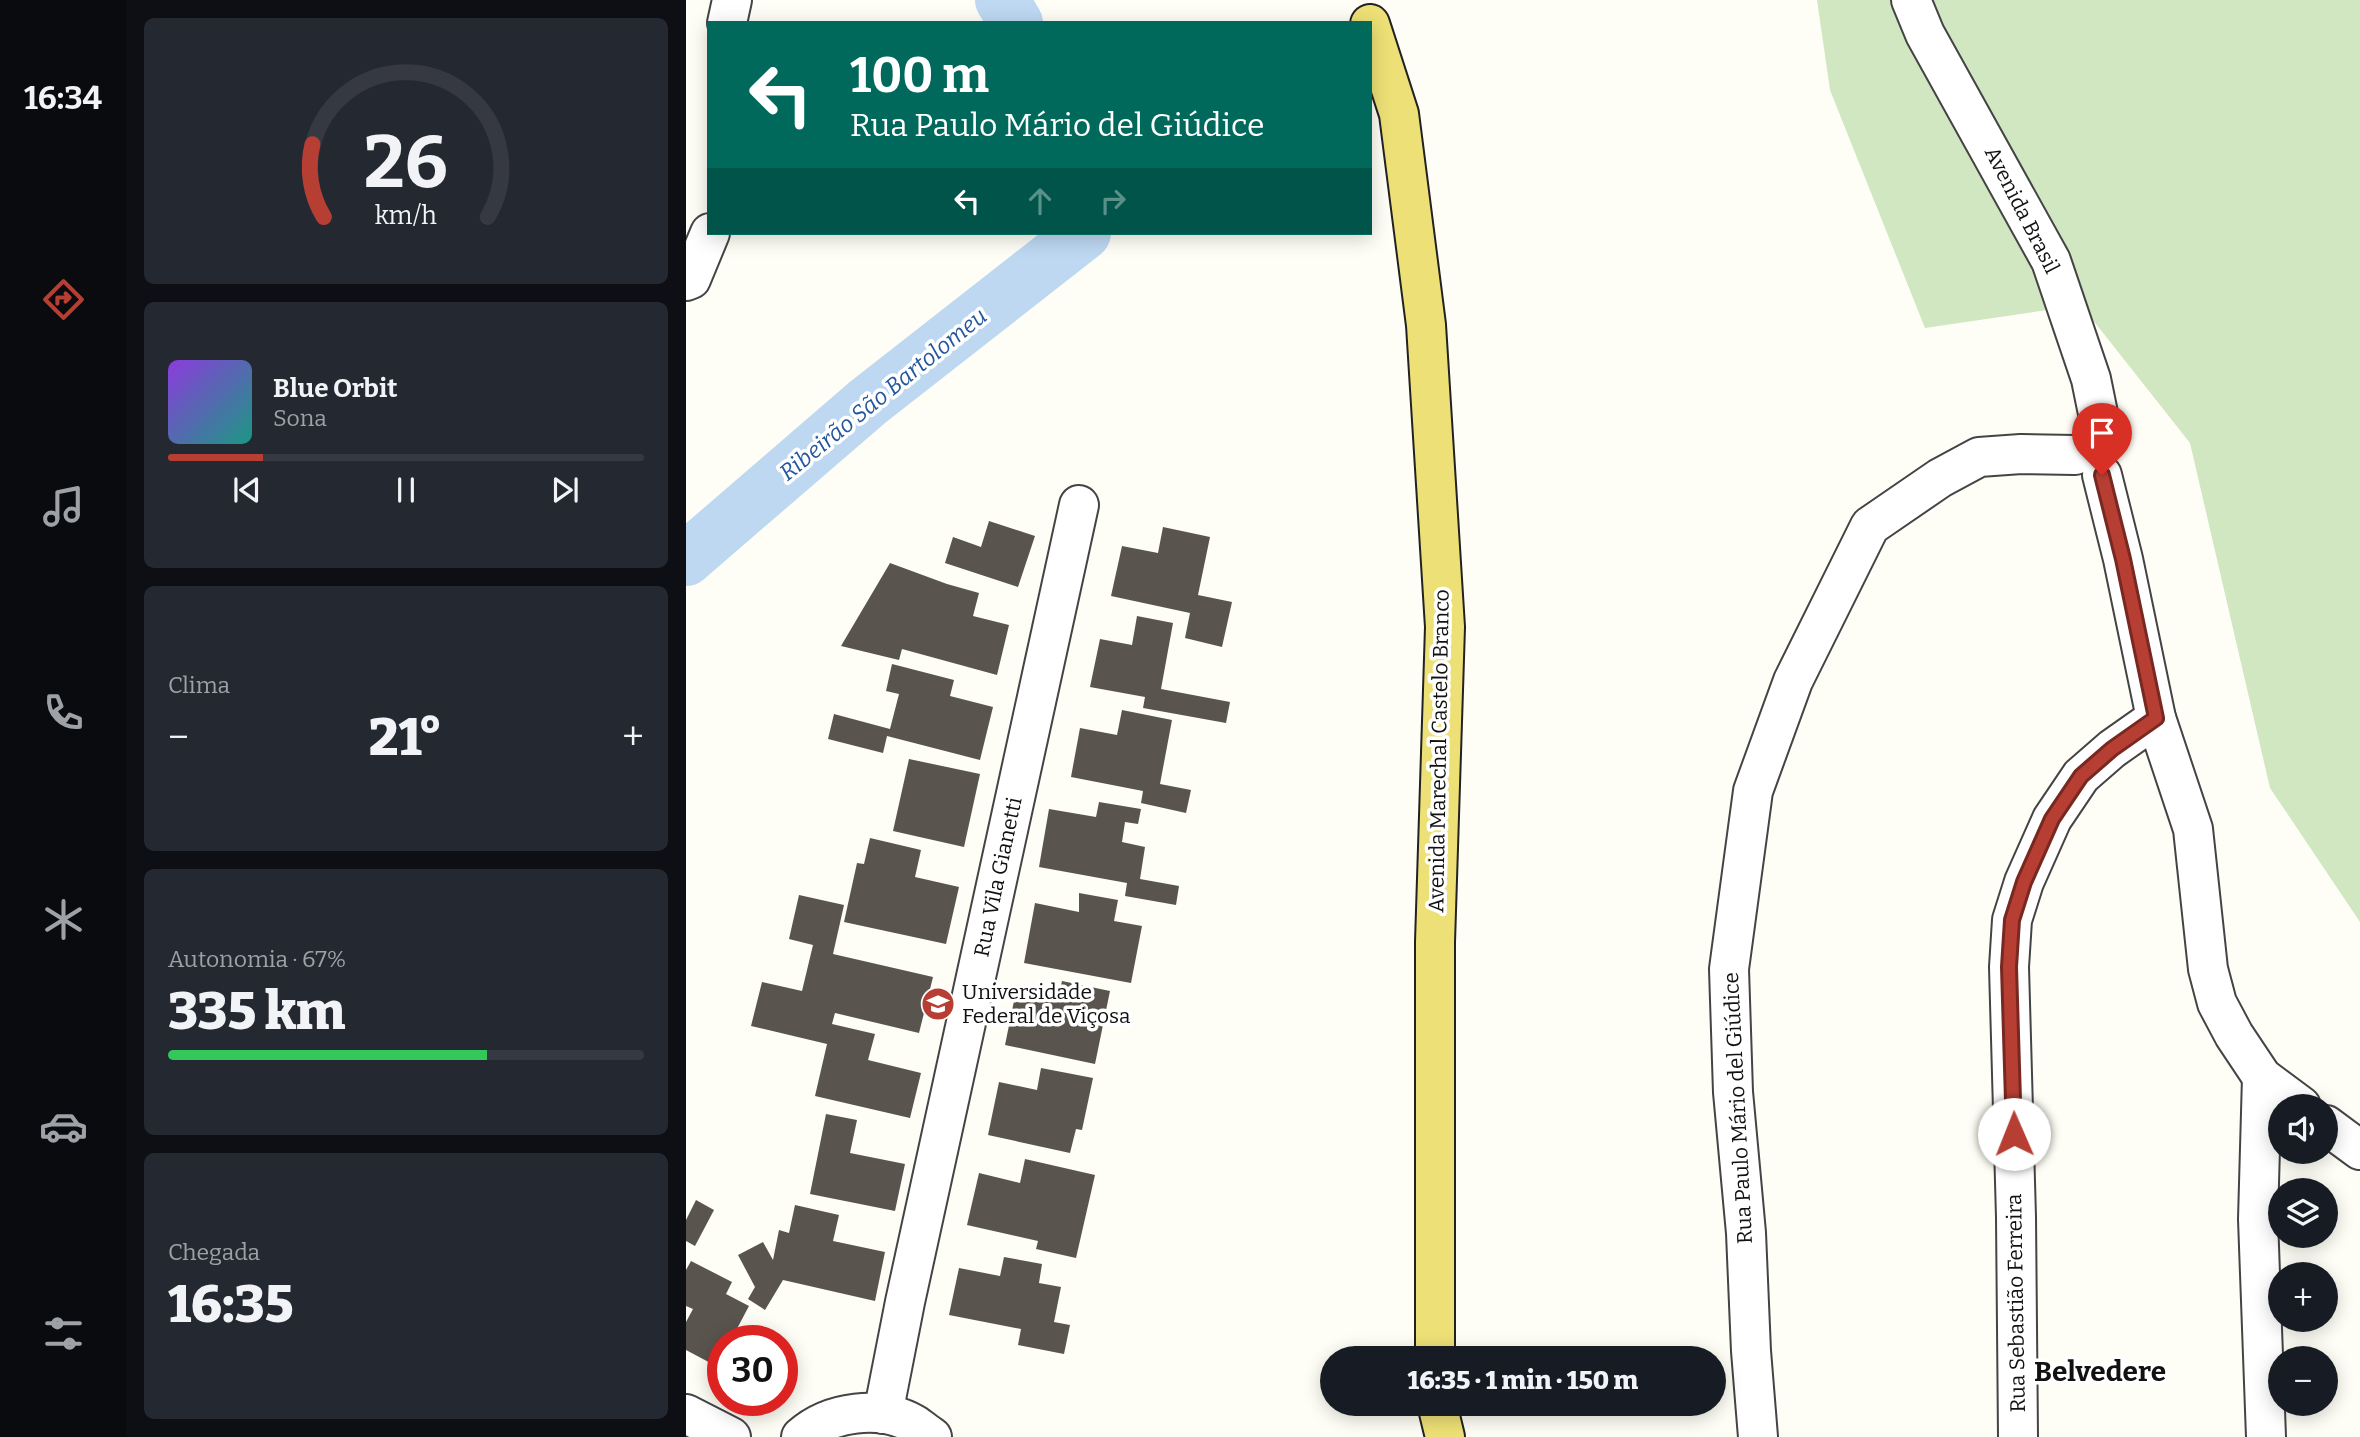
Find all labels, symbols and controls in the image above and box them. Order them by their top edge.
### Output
text: 100 m [850,46,989,105]
icon: left [735,49,826,140]
text: 16:34 [24,79,102,117]
text: Rua Paulo Mário del Giúdice [850,106,1264,144]
text: 26 [364,119,448,206]
street label: Avenida Brasil [1979,142,2065,278]
icon: left [948,182,986,220]
icon: ahead [1021,182,1059,220]
icon: right [1094,182,1132,220]
text: km/h [375,201,437,231]
icon: directions [39,275,88,324]
water label: Ribeirão São Bartolomeu [774,302,992,486]
text: Blue Orbit [273,373,397,404]
pin [2072,403,2132,475]
text: Sona [273,404,327,432]
icon: arrive [2083,414,2121,452]
icon: previous [228,471,266,509]
icon: pause [387,471,425,509]
icon: next [546,471,584,509]
icon: music [39,482,88,531]
street label: Avenida Marechal Castelo Branco [1423,589,1455,913]
text: Clima [168,671,230,699]
icon: phone [39,688,88,737]
text: 21° [369,706,442,769]
text: − [168,714,189,760]
text: + [622,714,644,760]
street label: Rua Vila Gianetti [968,795,1028,959]
icon: climate [39,895,88,944]
text: Autonomia · 67% [168,945,346,973]
street label: Rua Paulo Mário del Giúdice [1718,972,1758,1244]
place label: Universidade Federal de Viçosa [962,979,1131,1029]
text: 335 km [168,980,346,1043]
school or university icon: Universidade Federal de Viçosa [919,985,957,1023]
map controls [2268,1094,2338,1416]
button: sound [2268,1094,2338,1164]
position arrow [1977,1097,2051,1171]
icon: car [39,1102,88,1151]
button: layers [2268,1178,2338,1248]
street label: Rua Sebastião Ferreira [2001,1193,2031,1413]
text: Chegada [168,1238,260,1266]
button: + [2268,1262,2338,1332]
text: 16:35 [168,1273,293,1336]
icon: filters [39,1309,88,1358]
speed limit sign: 30 [707,1325,798,1416]
button: − [2268,1346,2338,1416]
district label: Belvedere [2034,1355,2166,1388]
text: 16:35 · 1 min · 150 m [1408,1365,1638,1396]

